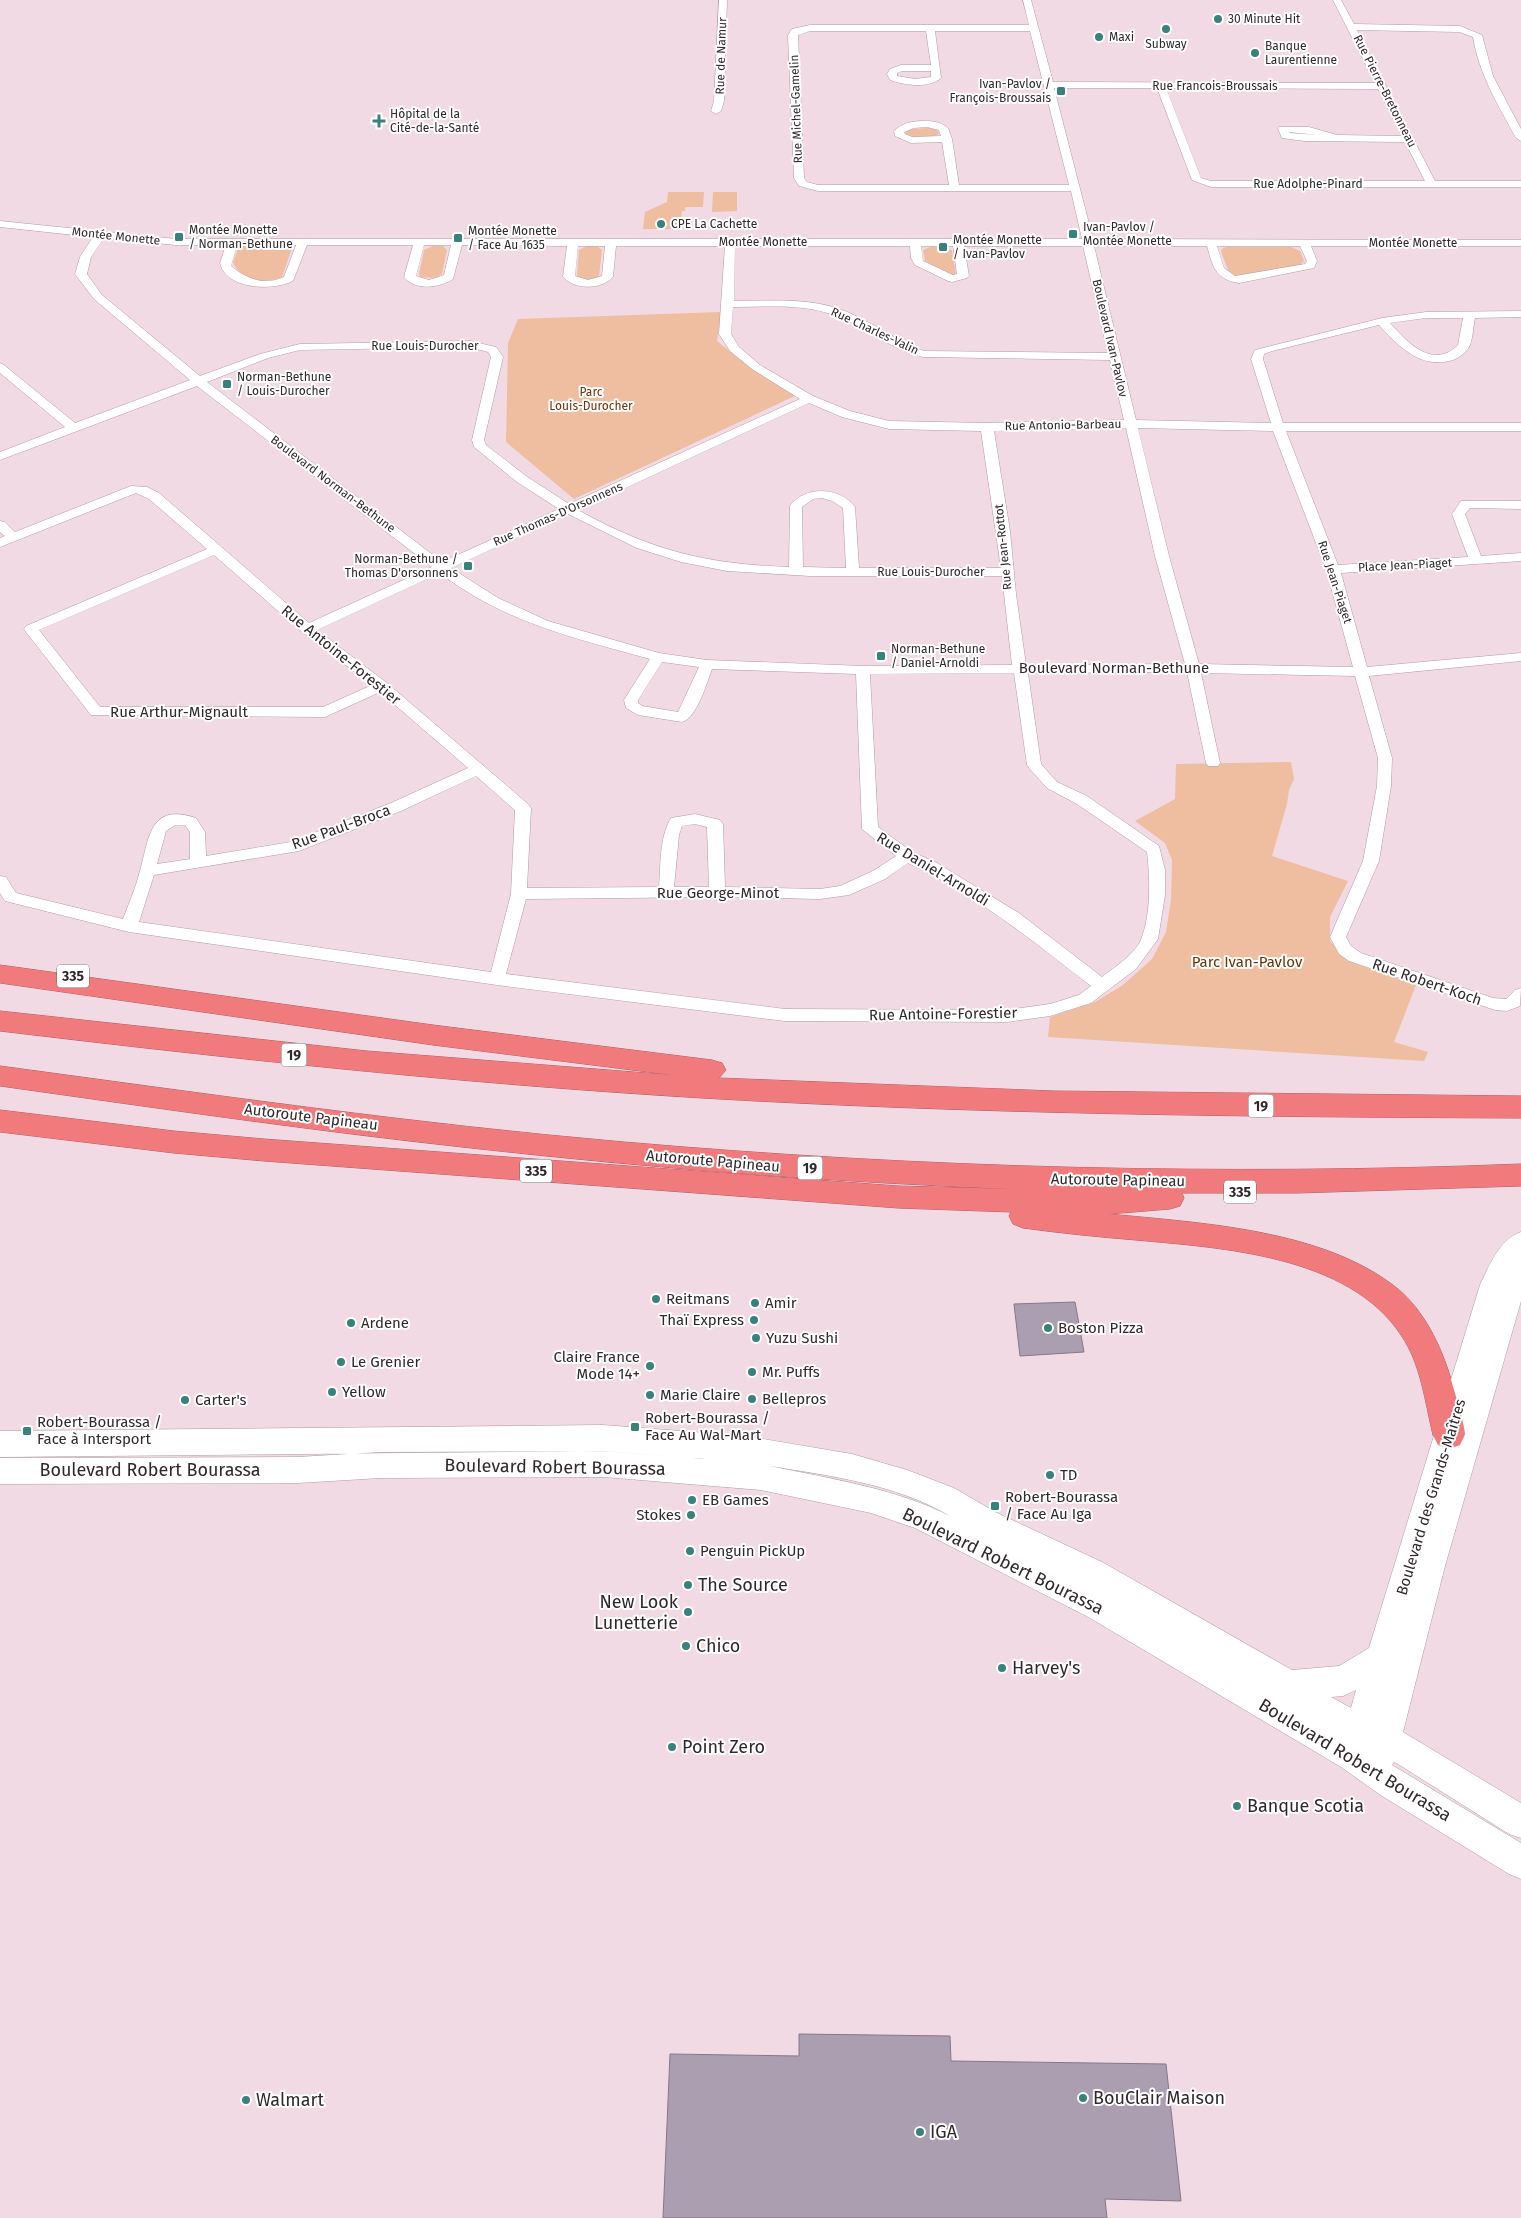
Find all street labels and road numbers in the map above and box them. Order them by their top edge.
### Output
street label: Rue de Namur [713,17,729,95]
street label: Rue Pierre-Bretonneau [1351,32,1419,150]
street label: Rue Michel-Gamelin [787,54,805,164]
street label: Rue Francois-Broussais [1152,79,1278,93]
street label: Rue Adolphe-Pinard [1253,177,1363,191]
street label: Montée Monette [71,224,161,248]
street label: Montée Monette [719,235,807,249]
street label: Montée Monette [1369,236,1457,250]
street label: Boulevard Ivan-Pavlov [1090,278,1130,398]
street label: Rue Charles-Valin [829,305,921,357]
street label: Rue Louis-Durocher [371,339,479,353]
street label: Rue Antonio-Barbeau [1004,417,1122,433]
street label: Boulevard Norman-Bethune [268,433,398,535]
street label: Rue Thomas-D'Orsonnens [491,479,625,549]
street label: Rue Jean-Rottot [991,503,1014,591]
street label: Rue Jean-Piaget [1315,539,1355,626]
street label: Place Jean-Piaget [1358,556,1453,574]
street label: Rue Louis-Durocher [877,565,985,579]
street label: Rue Antoine-Forestier [278,601,404,709]
street label: Boulevard Norman-Bethune [1019,659,1209,677]
street label: Rue Arthur-Mignault [110,703,248,721]
street label: Rue Paul-Broca [289,801,393,853]
street label: Rue Daniel-Arnoldi [873,828,993,910]
street label: Rue George-Minot [657,884,780,902]
street label: Rue Robert-Koch [1370,955,1484,1009]
road number: 335 [57,964,89,988]
street label: Rue Antoine-Forestier [869,1004,1017,1024]
road number: 19 [282,1044,306,1066]
road number: 19 [1248,1094,1274,1118]
street label: Autoroute Papineau [243,1100,379,1134]
street label: Autoroute Papineau [645,1146,781,1176]
road number: 19 [798,1156,822,1180]
road number: 335 [520,1160,552,1182]
street label: Autoroute Papineau [1051,1170,1185,1190]
road number: 335 [1224,1180,1256,1204]
street label: Boulevard des Grands-Maîtres [1393,1397,1469,1597]
street label: Boulevard Robert Bourassa [444,1454,666,1480]
street label: Boulevard Robert Bourassa [39,1459,261,1481]
street label: Boulevard Robert Bourassa [899,1503,1107,1619]
street label: Boulevard Robert Bourassa [1255,1694,1455,1826]

